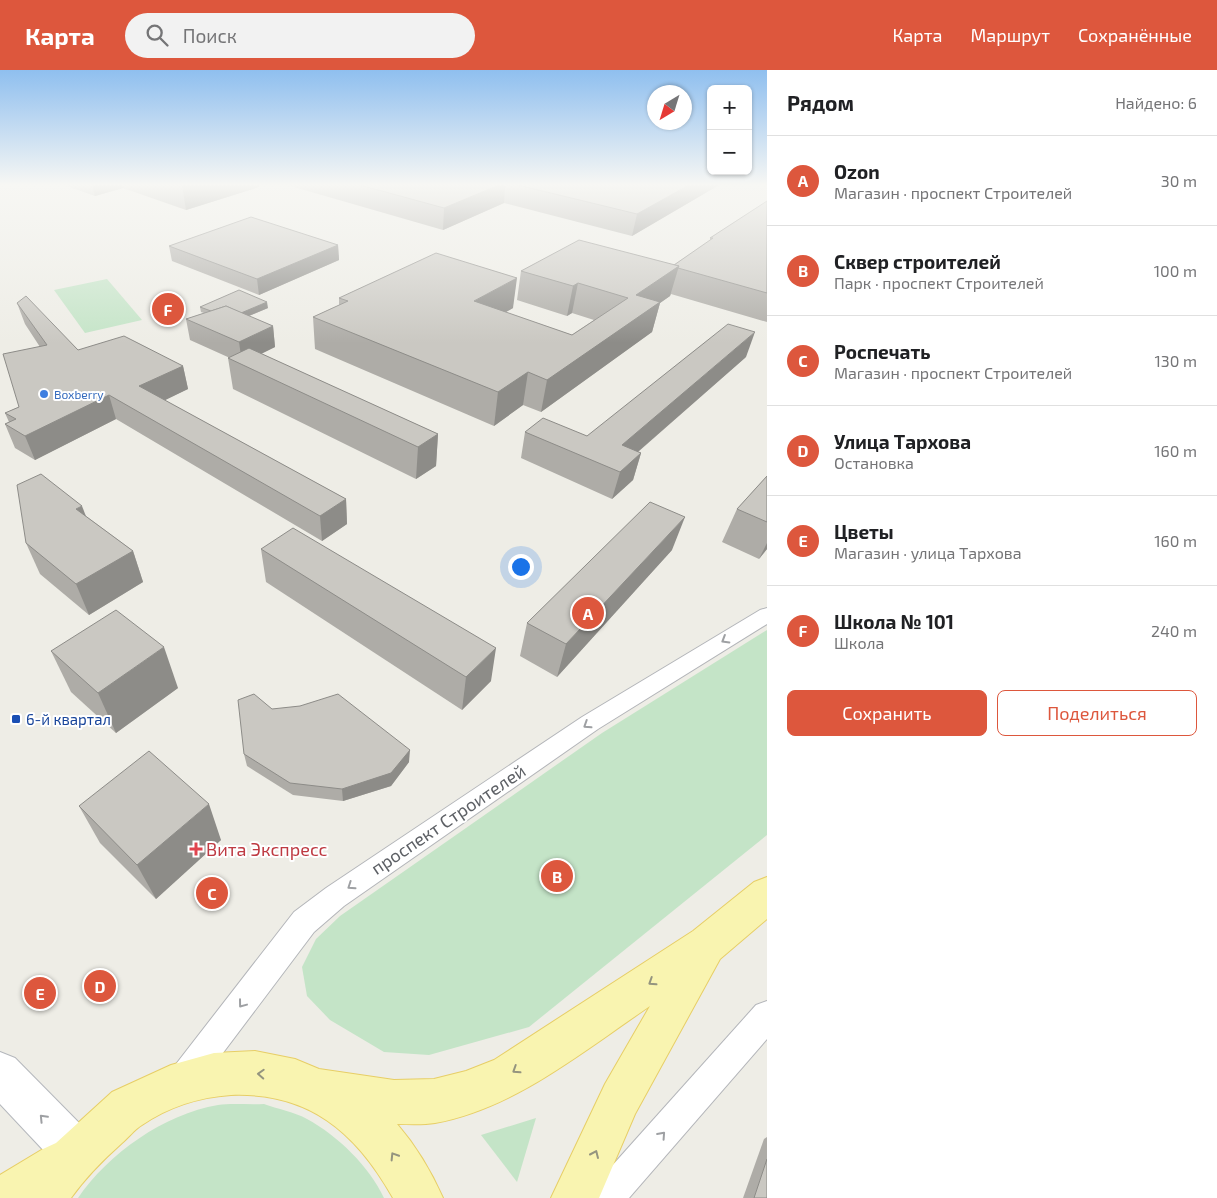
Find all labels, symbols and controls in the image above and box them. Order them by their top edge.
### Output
search box [125,13,475,58]
text: Карта [25,21,95,50]
icon: search [143,21,171,49]
text: Поиск [183,24,237,47]
text: Карта [892,24,942,46]
text: Маршрут [970,24,1050,46]
text: Сохранённые [1078,24,1192,46]
north arrow [647,85,692,130]
map controls [707,85,752,175]
button: + [707,85,752,130]
text: Рядом [787,90,854,115]
text: Найдено: 6 [1115,93,1197,112]
button: − [707,130,752,175]
text: Ozon [834,160,880,183]
text: A [798,171,808,190]
text: 30 m [1161,171,1197,190]
text: Магазин · проспект Строителей [834,183,1072,202]
text: Cквер cтроителей [834,250,1001,273]
text: B [798,261,808,280]
text: 100 m [1154,261,1197,280]
text: Парк · проспект Строителей [834,273,1044,292]
pin: F [152,290,184,328]
text: Роспечать [834,340,930,363]
text: C [798,351,808,370]
text: 130 m [1155,351,1197,370]
text: Магазин · проспект Строителей [834,363,1072,382]
place label: Boxberry [54,387,104,401]
marker: Boxberry [38,388,50,400]
text: Улица Тархова [834,430,971,453]
text: D [798,441,808,460]
text: 160 m [1154,441,1197,460]
text: Остановка [834,453,914,472]
text: Цветы [834,520,894,543]
text: E [798,531,808,550]
text: 160 m [1154,531,1197,550]
text: Магазин · улица Тархова [834,543,1022,562]
your location [508,554,534,580]
pin: A [572,594,604,632]
text: Школа № 101 [834,610,954,633]
text: F [799,621,807,640]
text: 240 m [1151,621,1197,640]
text: Школа [834,633,884,652]
one-way arrow [722,634,731,644]
button: Сохранить [787,690,987,736]
button: Поделиться [997,690,1197,736]
place label: 6-й квартал [26,710,111,728]
marker: 6-й квартал [10,713,22,725]
one-way arrow [583,719,592,729]
street label: проспект Строителей [367,759,529,879]
place label: Вита Экспресс [206,838,328,860]
marker: Вита Экспресс [190,843,202,855]
pin: B [541,857,573,895]
pin: C [196,874,228,912]
one-way arrow [347,879,356,889]
pin: D [84,967,116,1005]
pin: E [24,974,56,1012]
one-way arrow [648,975,657,985]
one-way arrow [239,998,247,1007]
one-way arrow [512,1064,521,1074]
one-way arrow [257,1068,265,1079]
one-way arrow [40,1115,49,1124]
one-way arrow [656,1132,665,1141]
one-way arrow [588,1150,599,1159]
one-way arrow [391,1153,401,1162]

